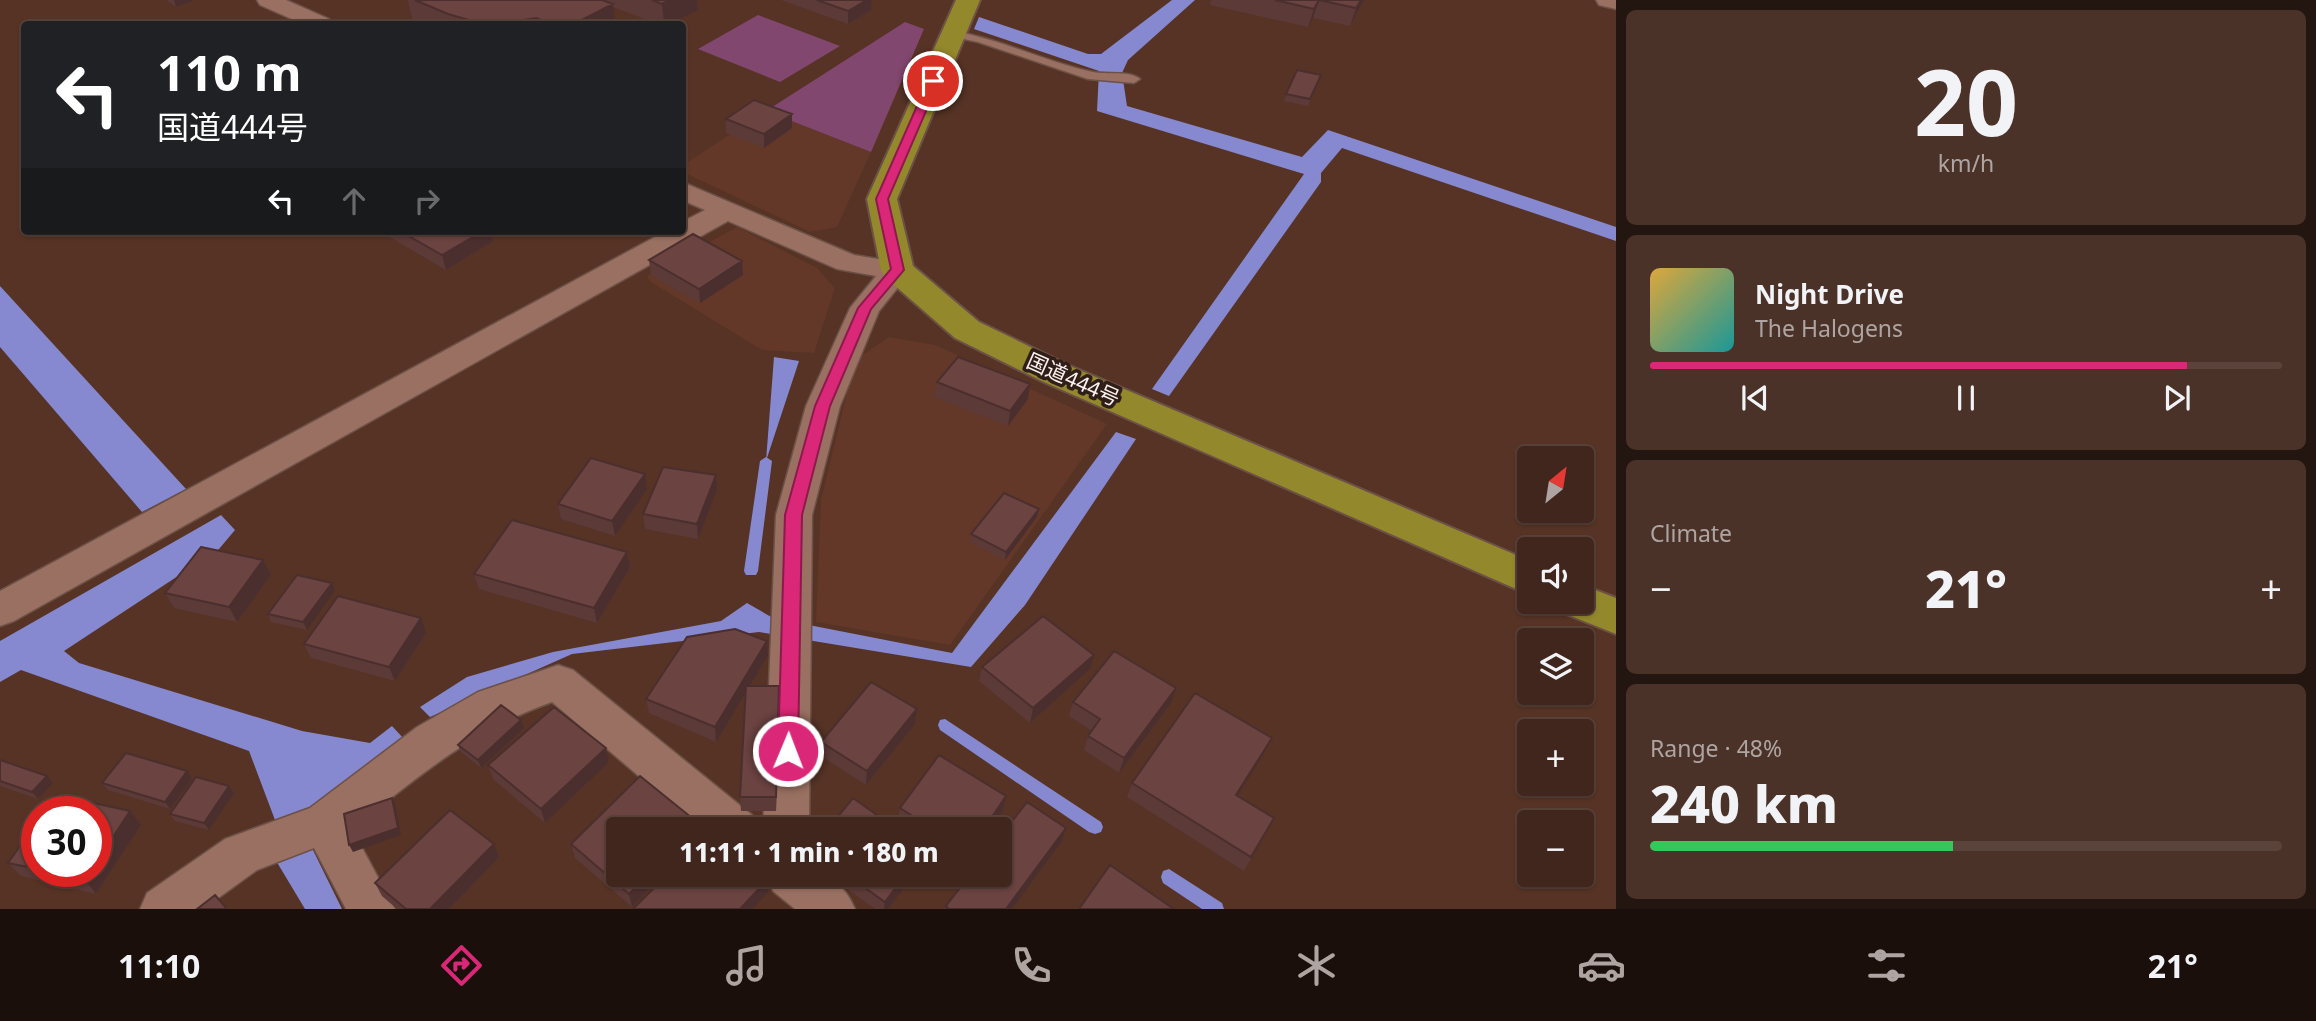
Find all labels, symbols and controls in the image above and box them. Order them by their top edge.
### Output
text: 110 m [157,39,302,105]
text: 20 [1914,39,2018,163]
icon: left [42,49,133,140]
pin [903,51,963,111]
icon: arrive [914,62,952,100]
text: 国道444号 [157,105,308,148]
text: km/h [1938,147,1994,179]
icon: left [262,182,300,220]
icon: ahead [335,182,373,220]
icon: right [408,182,446,220]
text: Night Drive [1755,276,1904,312]
text: The Halogens [1755,312,1903,344]
street label: 国道444号 [1022,346,1124,412]
icon: previous [1736,379,1774,417]
icon: pause [1947,379,1985,417]
icon: next [2158,379,2196,417]
north arrow [1517,446,1594,523]
map controls [1517,446,1594,887]
text: Climate [1650,517,1732,549]
button: sound [1517,537,1594,614]
text: 21° [1925,552,2007,623]
text: − [1650,562,1672,614]
text: + [2260,562,2282,614]
button: layers [1517,628,1594,705]
position arrow [751,714,825,788]
button: + [1517,719,1594,796]
text: Range · 48% [1650,732,1782,764]
text: 240 km [1650,767,1838,838]
speed limit sign: 30 [21,796,112,887]
button: − [1517,810,1594,887]
text: 11:11 · 1 min · 180 m [679,834,939,870]
icon: directions [437,941,486,990]
icon: music [722,941,771,990]
icon: phone [1007,941,1056,990]
icon: climate [1292,941,1341,990]
icon: car [1577,941,1626,990]
icon: filters [1862,941,1911,990]
text: 11:10 [118,944,200,987]
text: 21° [2148,944,2198,987]

